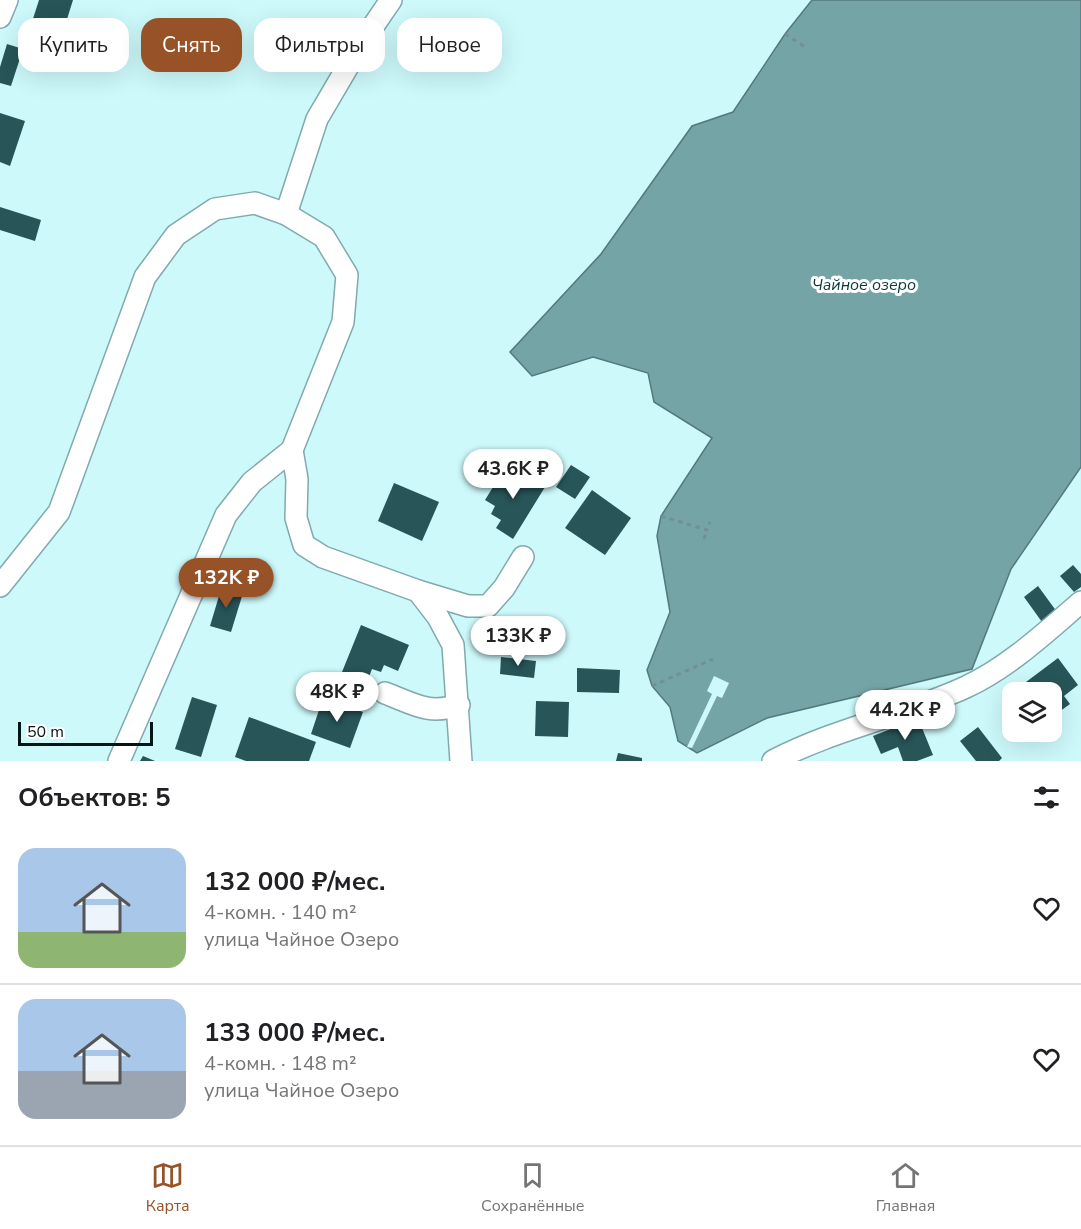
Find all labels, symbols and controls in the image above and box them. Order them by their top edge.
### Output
chip: Купить [18,18,129,72]
chip: Снять [141,18,242,72]
chip: Фильтры [254,18,385,72]
chip: Новое [397,18,502,72]
water label: Чайное озеро [812,274,916,296]
pin: 43.6K ₽ [458,449,568,500]
text: 43.6K ₽ [477,455,549,482]
pin: 132K ₽ [177,558,275,609]
text: 132K ₽ [193,564,259,591]
pin: 133K ₽ [469,616,567,667]
text: 133K ₽ [485,622,551,649]
pin: 48K ₽ [295,672,379,723]
text: 48K ₽ [310,678,364,705]
map controls [1002,682,1062,742]
button: layers [1002,682,1062,742]
pin: 44.2K ₽ [850,690,960,741]
text: 44.2K ₽ [869,696,941,723]
scale bar [18,719,153,746]
text: 50 m [27,721,64,743]
text: Объектов: 5 [18,780,171,815]
icon: filters [1030,781,1063,814]
text: 132 000 ₽/мес. [204,864,385,899]
icon: home [66,872,138,944]
icon: heart [1030,892,1063,925]
text: 4-комн. · 140 m² [204,899,357,926]
text: улица Чайное Озеро [204,926,399,953]
text: 133 000 ₽/мес. [204,1015,385,1050]
icon: home [66,1023,138,1095]
icon: heart [1030,1043,1063,1076]
text: 4-комн. · 148 m² [204,1050,357,1077]
text: улица Чайное Озеро [204,1077,399,1104]
tab: Карта [146,1159,190,1217]
tab: Сохранённые [481,1159,584,1217]
tab: Главная [876,1159,935,1217]

